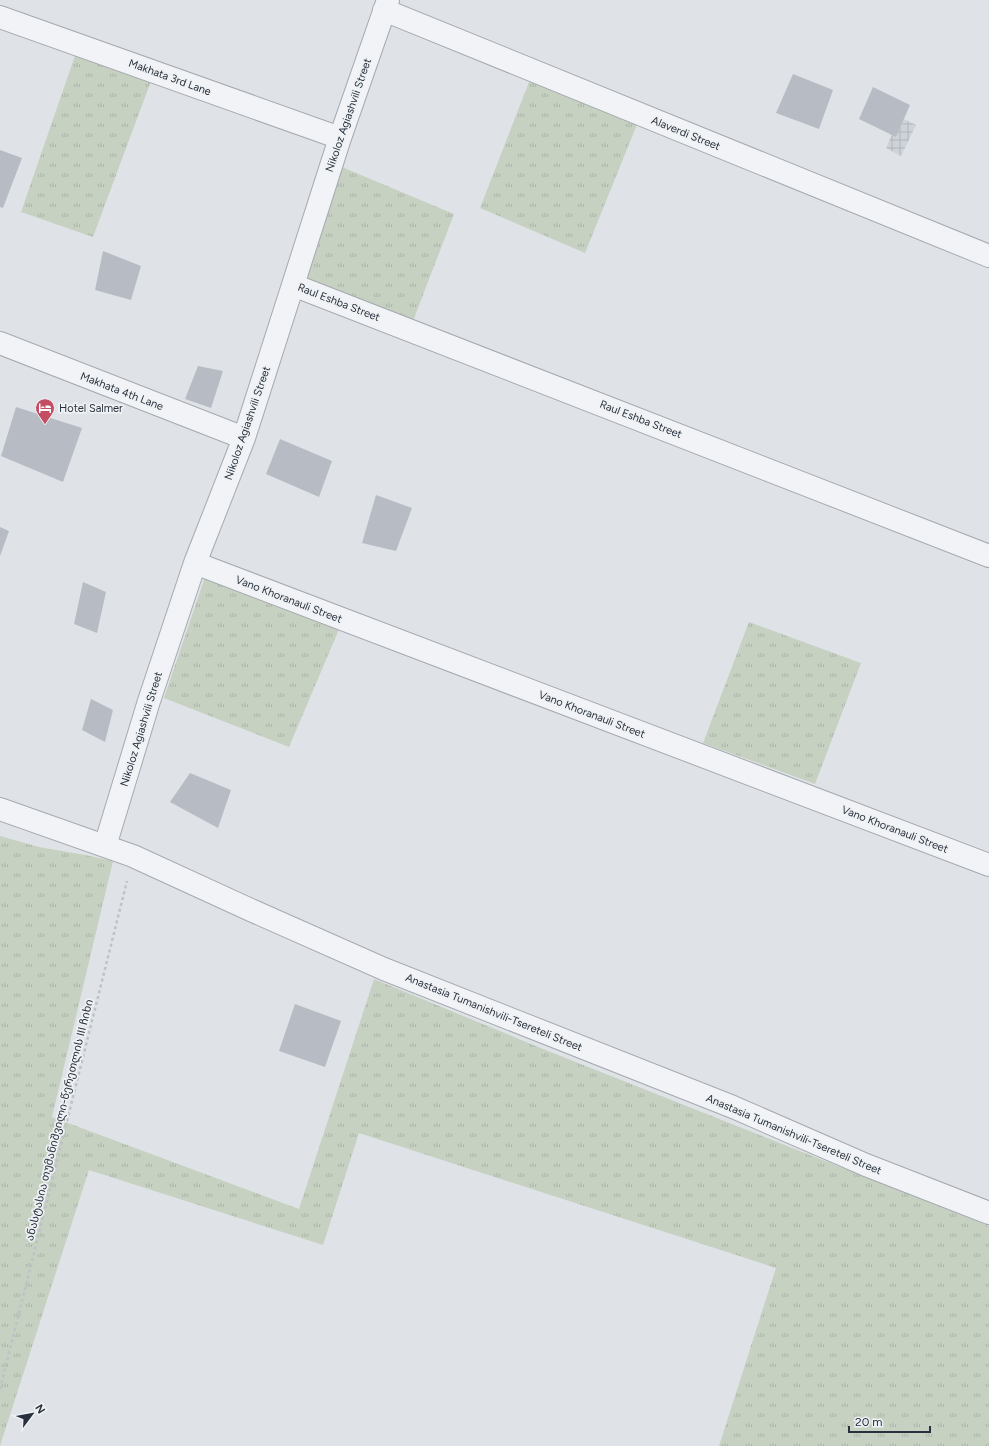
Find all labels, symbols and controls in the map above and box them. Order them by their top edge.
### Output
street label: Makhata 3rd Lane [127,57,213,98]
street label: Nikoloz Agiashvili Street [323,57,374,174]
street label: Alaverdi Street [649,114,722,153]
street label: Raul Eshba Street [296,281,382,324]
street label: Nikoloz Agiashvili Street [222,365,273,482]
street label: Makhata 4th Lane [79,370,165,413]
hotel icon: Hotel Salmer [34,397,56,425]
street label: Raul Eshba Street [598,398,684,441]
place label: Hotel Salmer [59,402,123,415]
street label: Vano Khoranauli Street [234,573,344,626]
street label: Nikoloz Agiashvili Street [118,670,165,788]
street label: Vano Khoranauli Street [537,688,647,741]
street label: Vano Khoranauli Street [840,803,950,856]
street label: Anastasia Tumanishvili-Tsereteli Street [404,971,584,1054]
street label: ანასტასია თუმანიშვილი-წერეთლის III ჩიხი [23,998,96,1242]
street label: Anastasia Tumanishvili-Tsereteli Street [704,1091,884,1177]
north arrow [12,1394,52,1434]
text: N [32,1402,48,1416]
scale bar [849,1408,930,1434]
text: 20 m [855,1415,883,1429]

